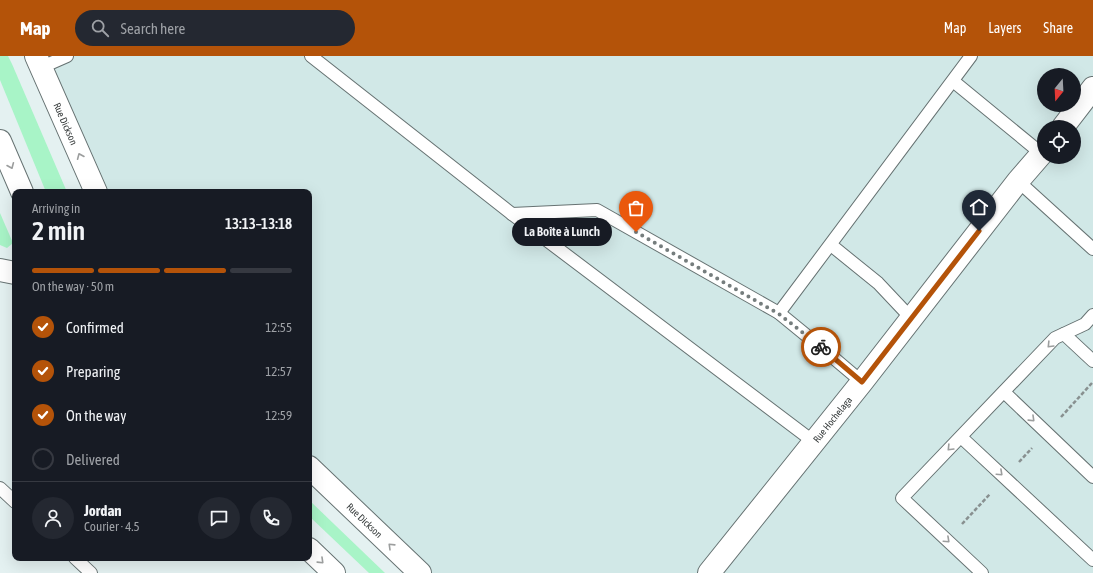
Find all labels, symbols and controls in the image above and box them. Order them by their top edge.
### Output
search box [75,10,355,46]
text: Map [20,17,51,39]
icon: search [89,17,111,39]
text: Search here [121,20,185,37]
text: Map [944,20,966,36]
text: Layers [988,20,1021,36]
text: Share [1043,20,1073,36]
north arrow [1037,68,1081,112]
map controls [1037,68,1081,164]
street label: Rue Dickson [52,101,80,147]
button: locate [1037,120,1081,164]
one-way arrow [77,153,85,160]
one-way arrow [6,162,14,170]
pin [962,190,996,231]
pin [619,191,653,232]
icon: home [968,196,990,218]
icon: bag [625,197,647,219]
text: Arriving in [32,201,80,216]
text: 13:13–13:18 [225,215,292,232]
text: 2 min [32,216,85,246]
callout: La Boîte à Lunch [512,218,612,246]
text: La Boîte à Lunch [524,224,600,239]
text: On the way · 50 m [32,279,114,294]
icon: check [32,316,54,338]
text: Confirmed [66,319,124,336]
text: 12:55 [265,320,292,335]
courier [801,327,841,367]
icon: bike [810,336,832,358]
one-way arrow [1048,340,1055,347]
icon: check [32,360,54,382]
text: Preparing [66,363,120,380]
text: 12:57 [265,364,292,379]
street label: Rue Hochelaga [811,394,854,444]
icon: check [32,404,54,426]
text: On the way [66,407,127,424]
text: 12:59 [265,408,292,423]
one-way arrow [1027,415,1035,422]
one-way arrow [947,443,955,451]
text: Delivered [66,451,120,468]
one-way arrow [995,468,1003,475]
button: person [32,497,74,539]
button: chat [198,497,240,539]
button: phone [250,497,292,539]
street label: Rue Dickson [345,501,385,540]
text: Jordan [84,502,122,519]
text: Courier · 4.5 [84,519,140,534]
one-way arrow [942,535,950,543]
one-way arrow [388,543,396,551]
one-way arrow [316,556,324,564]

